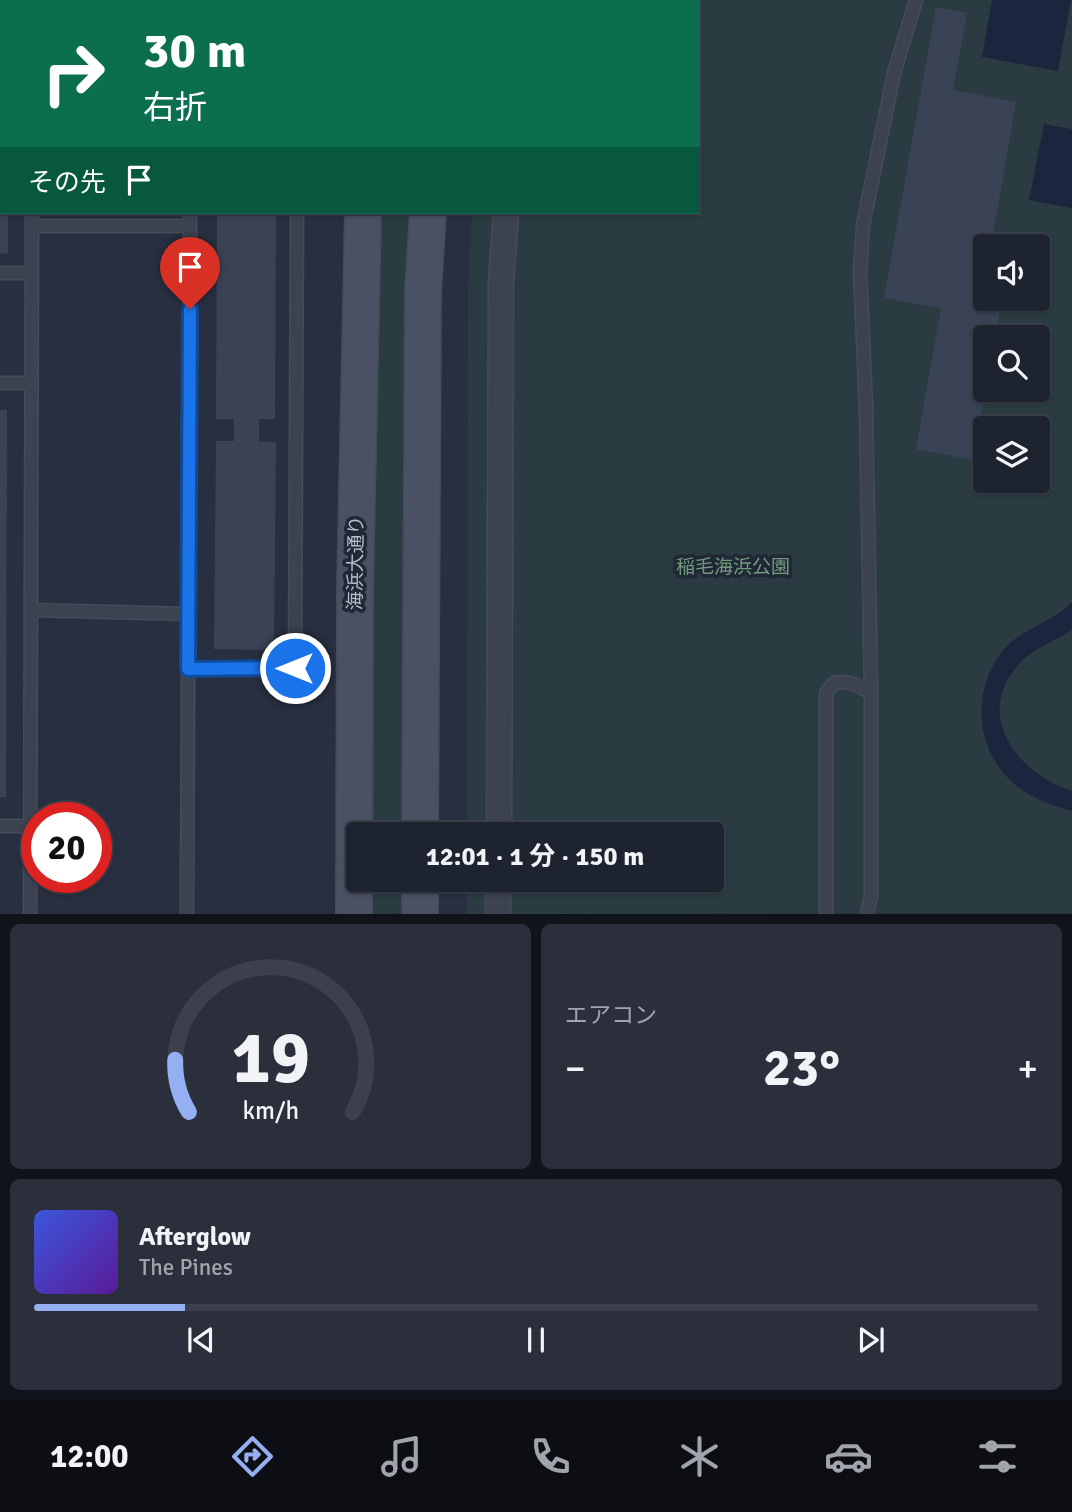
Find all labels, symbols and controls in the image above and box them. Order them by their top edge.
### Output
text: 30 m [143,21,246,81]
icon: right [28,28,119,119]
text: 右折 [143,88,207,127]
icon: arrive [120,161,158,199]
text: その先 [28,167,106,199]
map controls [973,234,1050,493]
button: sound [973,234,1050,311]
pin [160,237,220,309]
icon: arrive [171,248,209,286]
button: search [973,325,1050,402]
button: layers [973,416,1050,493]
street label: 海浜大通り [343,515,369,611]
park label: 稲毛海浜公園 [676,555,790,579]
position arrow [258,631,332,705]
speed limit sign: 20 [21,802,112,893]
text: 12:01 · 1 分 · 150 m [426,841,644,873]
text: エアコン [565,1001,657,1030]
text: 19 [231,1015,310,1104]
text: 23° [763,1036,840,1100]
text: − [565,1045,586,1092]
text: + [1017,1045,1038,1092]
text: km/h [242,1095,299,1126]
text: Afterglow [139,1221,251,1253]
text: The Pines [139,1253,233,1282]
icon: previous [182,1321,220,1359]
icon: pause [517,1321,555,1359]
icon: next [852,1321,890,1359]
icon: directions [228,1432,277,1481]
icon: music [377,1432,426,1481]
icon: phone [526,1432,575,1481]
icon: climate [675,1432,724,1481]
icon: car [824,1432,873,1481]
icon: filters [973,1432,1022,1481]
text: 12:00 [50,1437,129,1476]

